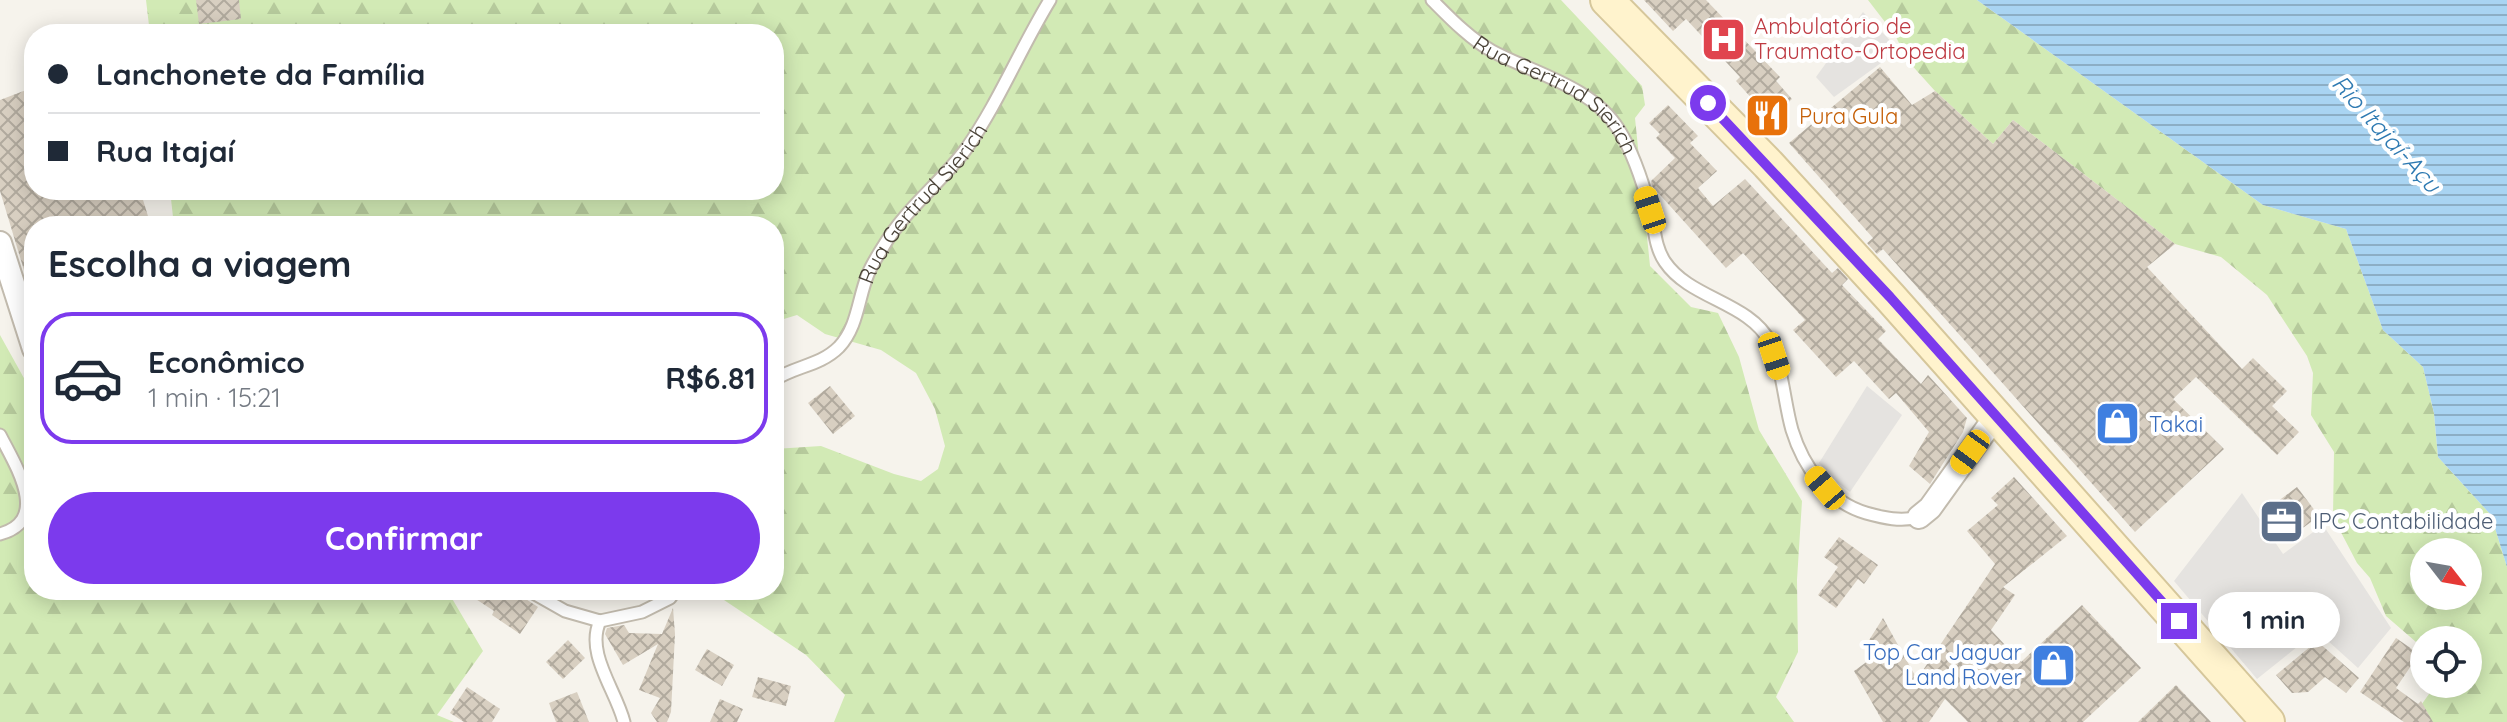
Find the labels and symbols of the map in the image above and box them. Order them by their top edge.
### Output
place label: Ambulatório de Traumato-Ortopedia [1754,12,1966,65]
hospital icon: Ambulatório de Traumato-Ortopedia [1699,15,1747,63]
street label: Rua Gertrud Sierich [1468,29,1644,159]
water label: Rio Itajaí-Açu [2326,68,2448,199]
route start [1690,85,1726,121]
restaurant icon: Pura Gula [1744,92,1792,140]
place label: Pura Gula [1799,102,1898,130]
street label: Rua Gertrud Sierich [852,118,993,288]
car [1631,183,1669,237]
car [1755,329,1793,383]
shop icon: Takai [2094,400,2142,448]
place label: Takai [2149,410,2203,438]
car [1946,426,1994,478]
car [1800,462,1850,514]
office icon: IPC Contabilidade [2258,497,2306,545]
place label: IPC Contabilidade [2313,507,2493,535]
north arrow [2410,538,2482,610]
callout: 1 min [2207,593,2339,649]
route end [2161,603,2197,639]
place label: Top Car Jaguar Land Rover [1863,638,2023,691]
shop icon: Top Car Jaguar Land Rover [2029,641,2077,689]

